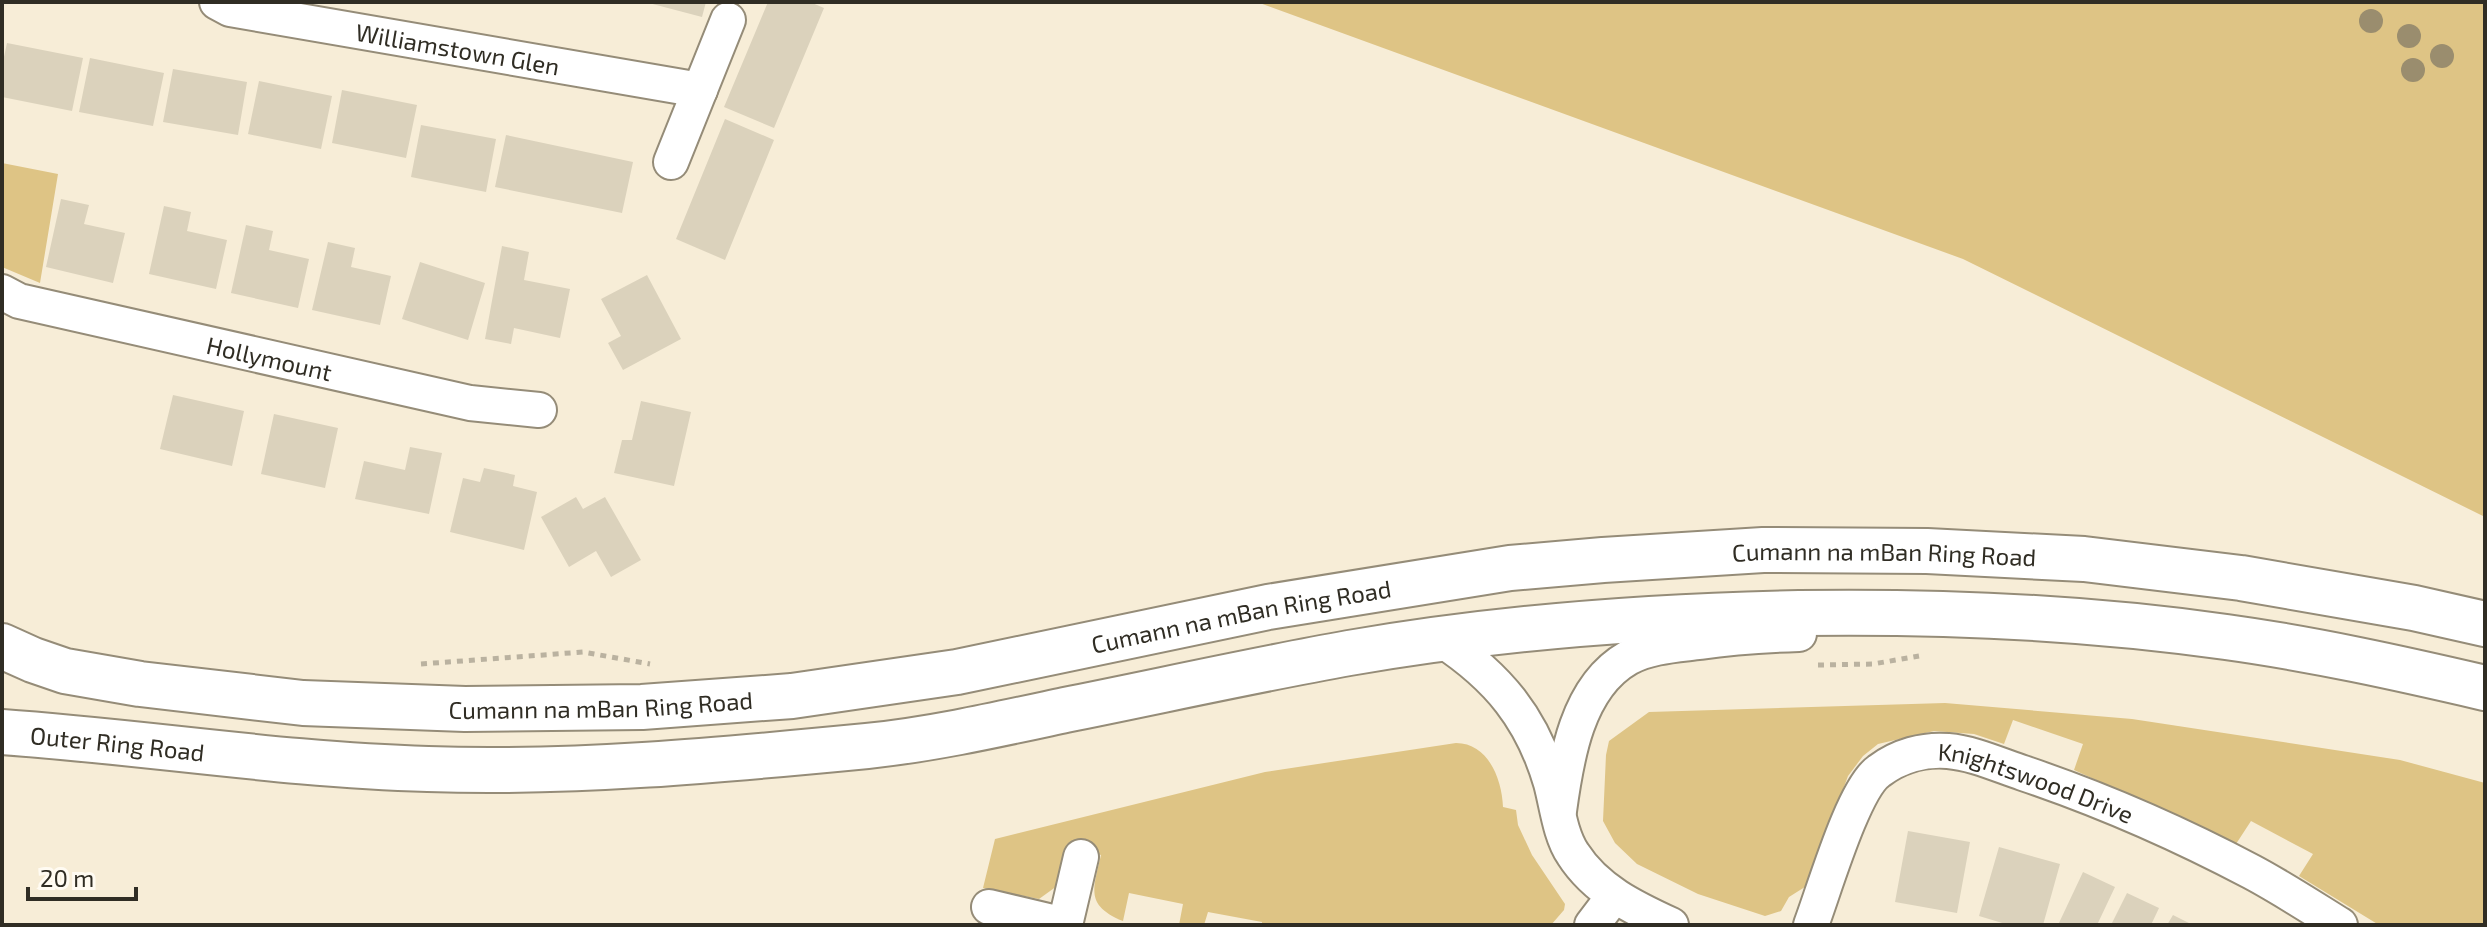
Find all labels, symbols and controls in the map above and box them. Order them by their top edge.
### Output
street label: Williamstown Glen [354,16,562,80]
street label: Hollymount [204,329,335,386]
street label: Cumann na mBan Ring Road [1731,535,2037,571]
street label: Cumann na mBan Ring Road [1088,573,1393,658]
street label: Cumann na mBan Ring Road [448,684,754,724]
street label: Outer Ring Road [29,720,206,766]
street label: Knightswood Drive [1937,736,2138,828]
scale bar [28,851,136,901]
text: 20 m [40,863,94,892]

